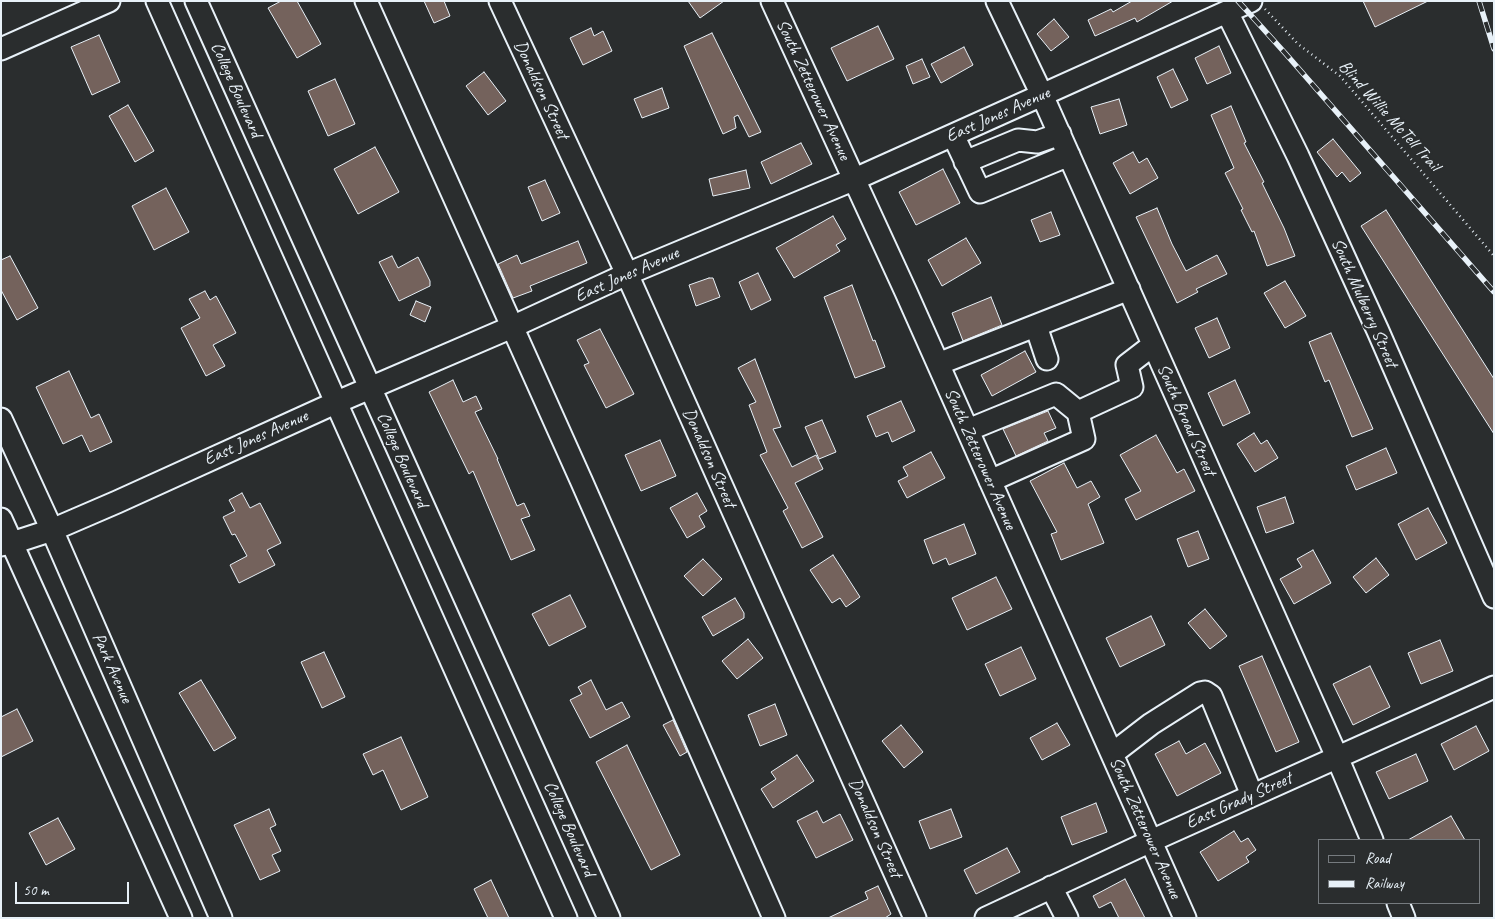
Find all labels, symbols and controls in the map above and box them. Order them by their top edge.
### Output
street label: South Zetterower Avenue [771,16,855,164]
street label: Donaldson Street [509,37,573,143]
street label: College Boulevard [205,39,267,141]
street label: Blind Willie McTell Trail [1333,56,1445,176]
street label: East Jones Avenue [943,82,1053,148]
street label: South Mulberry Street [1326,235,1402,371]
street label: East Jones Avenue [572,242,682,308]
street label: South Broad Street [1152,361,1220,479]
street label: South Zetterower Avenue [939,385,1021,533]
street label: East Jones Avenue [201,405,311,471]
street label: Donaldson Street [677,405,741,511]
street label: College Boulevard [371,409,433,511]
street label: Park Avenue [87,630,137,706]
street label: South Zetterower Avenue [1104,754,1186,902]
street label: East Grady Street [1183,768,1295,834]
street label: Donaldson Street [843,775,907,881]
street label: College Boulevard [538,778,600,880]
legend [1318,839,1480,904]
text: Road [1365,849,1390,868]
scale bar [18,872,131,904]
text: Railway [1365,874,1404,893]
text: 50 m [23,881,49,900]

